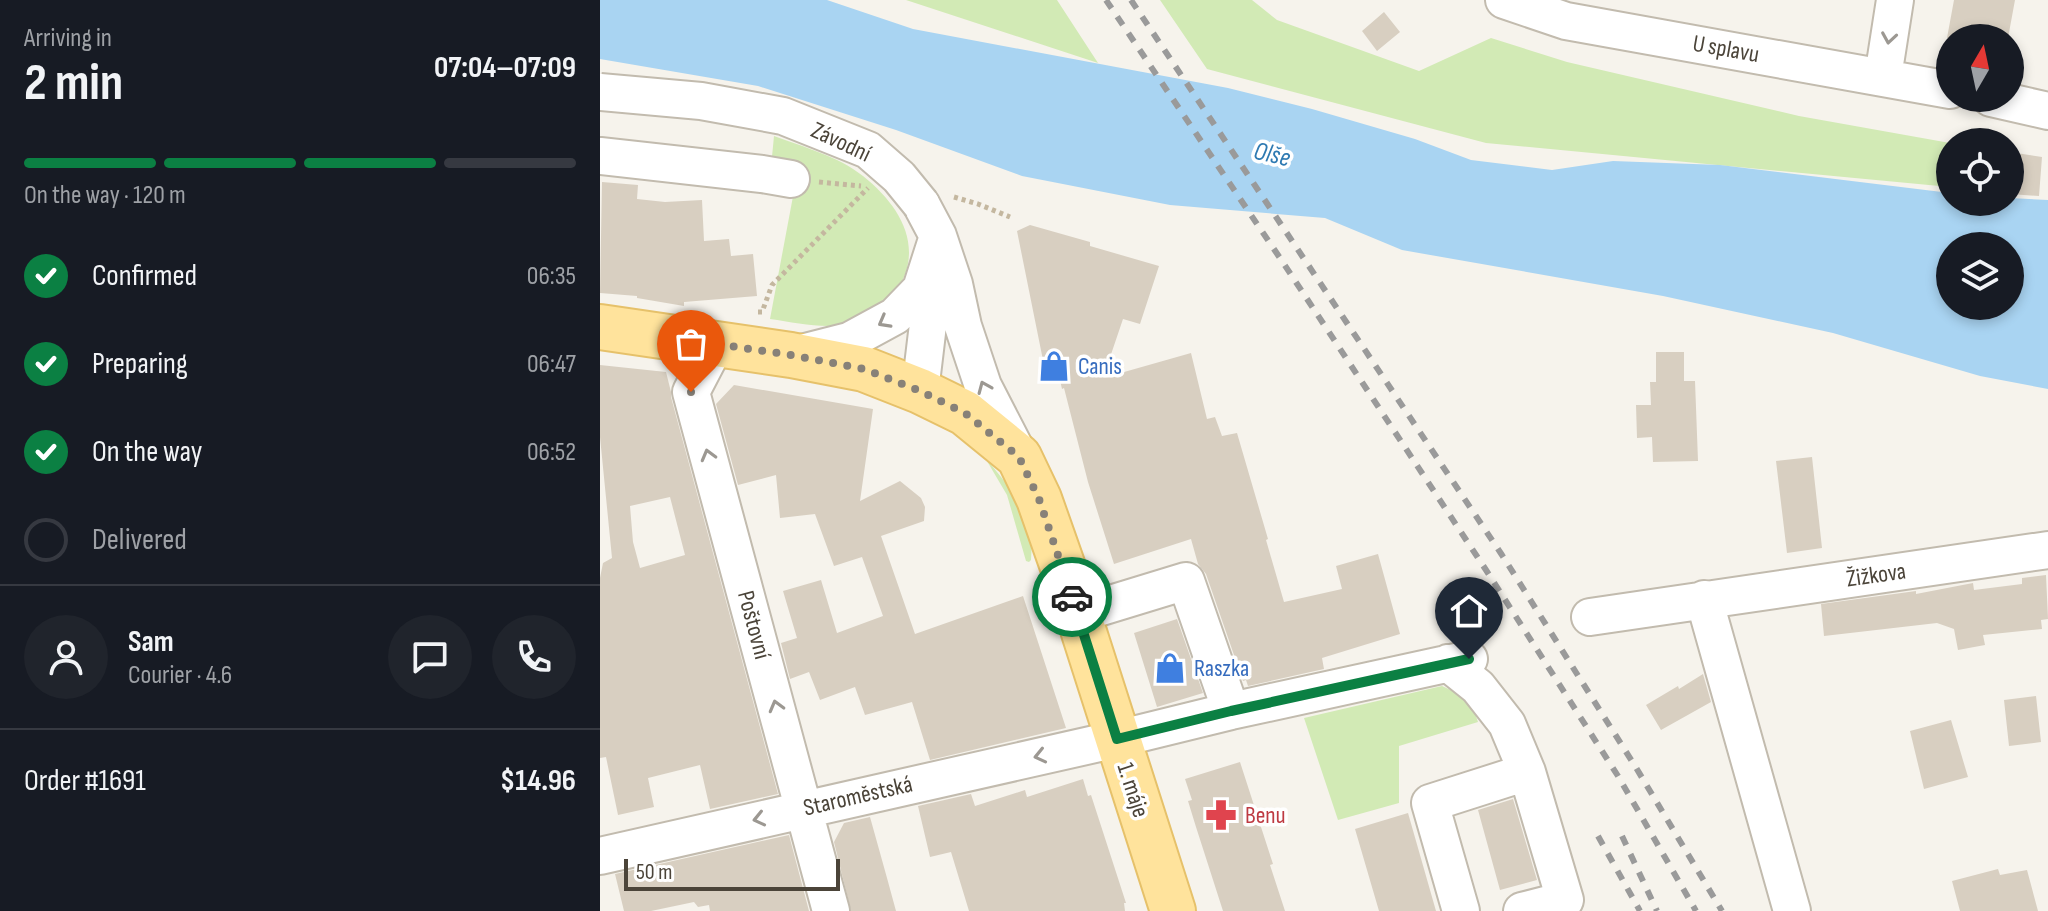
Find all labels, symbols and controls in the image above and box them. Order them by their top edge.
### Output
text: Arriving in [24,23,112,54]
north arrow [1936,24,2024,112]
map controls [1936,24,2024,320]
street label: U splavu [1690,29,1762,69]
one-way arrow [1882,31,1899,45]
text: 07:04–07:09 [434,50,576,86]
text: 2 min [24,52,123,115]
street label: Závodní [807,116,876,169]
button: locate [1936,128,2024,216]
water label: Olše [1251,136,1293,174]
text: On the way · 120 m [24,180,186,211]
button: layers [1936,232,2024,320]
icon: check [24,254,68,298]
text: Confirmed [92,258,197,294]
text: 06:35 [527,261,576,292]
pin [657,310,725,392]
one-way arrow [878,312,892,328]
icon: bag [669,322,713,366]
icon: check [24,342,68,386]
text: Preparing [92,346,188,382]
text: 06:47 [527,349,576,380]
shop icon: Canis [1037,349,1071,383]
place label: Canis [1078,352,1122,381]
one-way arrow [978,381,994,395]
icon: check [24,430,68,474]
text: On the way [92,434,202,470]
text: 06:52 [527,437,576,468]
one-way arrow [701,449,717,463]
text: Delivered [92,522,187,558]
street label: Žižkova [1844,556,1908,594]
courier [1032,557,1112,637]
icon: car [1050,575,1094,619]
pin [1435,577,1503,659]
street label: Poštovní [731,588,777,663]
icon: home [1447,589,1491,633]
button: person [24,615,108,699]
button: chat [388,615,472,699]
button: phone [492,615,576,699]
text: Sam [128,624,174,660]
shop icon: Raszka [1153,651,1187,685]
place label: Raszka [1194,654,1249,683]
text: Courier · 4.6 [128,660,232,691]
one-way arrow [769,700,785,714]
one-way arrow [1034,747,1048,764]
street label: 1. máje [1111,759,1155,821]
text: Order #1691 [24,763,146,799]
text: $14.96 [500,763,576,799]
street label: Staroměstská [801,769,915,823]
pharmacy icon: Benu [1204,798,1238,832]
place label: Benu [1245,801,1286,830]
one-way arrow [753,810,767,827]
scale bar [624,855,840,891]
text: 50 m [636,859,672,886]

